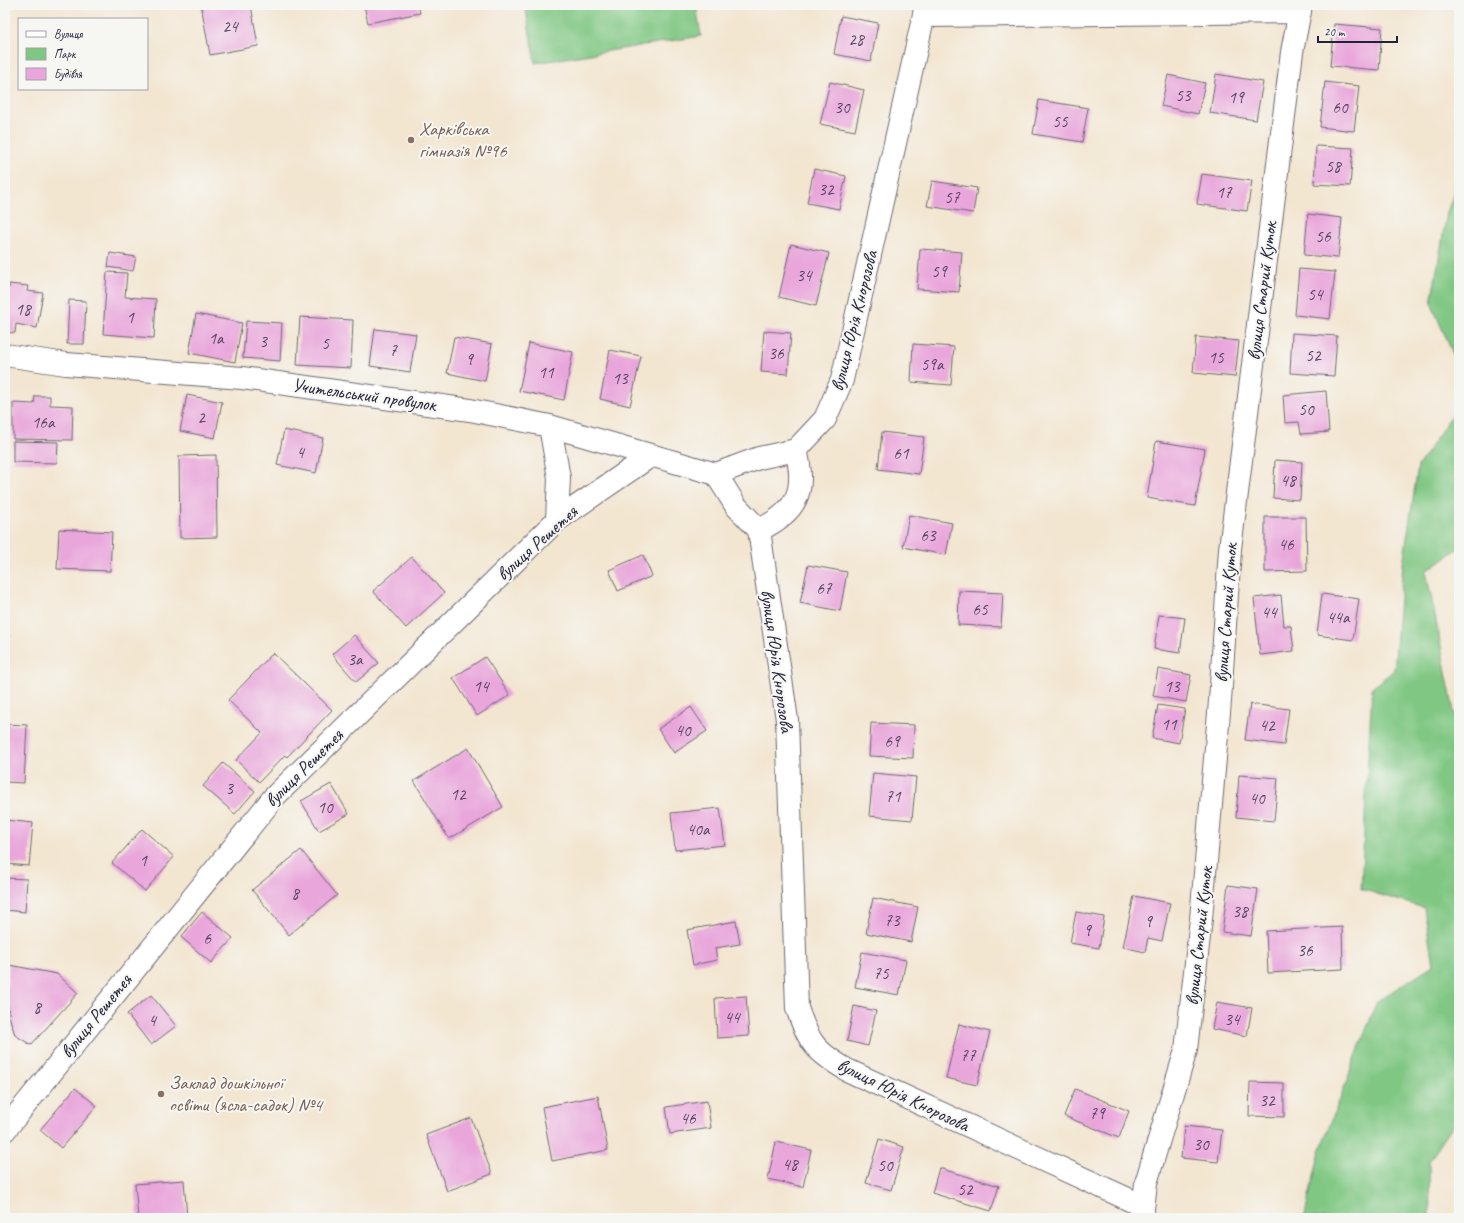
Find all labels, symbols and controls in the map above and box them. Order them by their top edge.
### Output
house number: 24 [222,16,240,37]
legend [18,18,148,90]
scale bar [1318,18,1397,44]
text: 20 m [1324,24,1346,40]
text: Вулиця [54,26,83,42]
house number: 28 [848,29,866,50]
text: Парк [54,46,77,62]
text: Будівля [54,66,83,82]
house number: 53 [1175,85,1192,106]
house number: 19 [1228,87,1245,108]
house number: 30 [834,97,851,118]
house number: 60 [1332,97,1349,118]
house number: 55 [1052,111,1069,132]
place label: Харківська гімназія №96 [419,117,508,163]
marker: Харківська гімназія №96 [406,135,416,145]
house number: 58 [1325,156,1343,177]
house number: 32 [818,179,835,200]
house number: 17 [1216,182,1233,203]
house number: 57 [944,187,961,208]
street label: вулиця Старий Куток [1242,218,1283,362]
house number: 56 [1315,226,1332,247]
street label: вулиця Юрія Кнорозова [825,247,883,394]
house number: 59 [931,261,948,282]
house number: 34 [796,265,814,286]
house number: 54 [1307,284,1325,305]
house number: 18 [15,299,33,320]
house number: 1 [126,307,135,328]
house number: 1а [208,328,225,349]
house number: 3 [259,331,268,352]
house number: 5 [321,333,330,354]
house number: 7 [389,340,398,361]
house number: 36 [768,343,785,364]
house number: 52 [1305,345,1322,366]
house number: 15 [1208,347,1225,368]
house number: 9 [465,349,474,370]
house number: 59а [921,354,945,375]
house number: 11 [538,362,555,383]
house number: 13 [612,368,629,389]
street label: Учительський провулок [291,373,439,417]
house number: 50 [1298,399,1315,420]
house number: 2 [197,407,206,428]
house number: 16а [32,412,56,433]
house number: 4 [296,442,306,463]
house number: 61 [893,443,910,464]
house number: 48 [1280,470,1298,491]
street label: вулиця Решетея [491,499,584,586]
house number: 63 [920,525,937,546]
house number: 46 [1278,534,1295,555]
street label: вулиця Старий Куток [1209,541,1243,683]
house number: 67 [816,578,833,599]
street label: вулиця Юрія Кнорозова [755,588,799,735]
house number: 65 [972,599,989,620]
house number: 44 [1261,602,1279,623]
house number: 44а [1327,607,1351,628]
house number: 3а [347,649,364,670]
house number: 14 [473,676,491,697]
house number: 13 [1164,676,1181,697]
house number: 11 [1161,714,1178,735]
house number: 42 [1259,715,1276,736]
house number: 40 [675,720,692,741]
street label: вулиця Решетея [260,723,349,812]
house number: 69 [884,731,901,752]
house number: 3 [225,778,234,799]
house number: 12 [450,784,467,805]
house number: 71 [885,786,902,807]
house number: 40 [1249,788,1266,809]
house number: 10 [317,797,334,818]
house number: 40а [687,819,711,840]
house number: 1 [139,850,148,871]
street label: вулиця Старий Куток [1180,863,1218,1007]
house number: 8 [291,883,301,904]
house number: 38 [1232,901,1250,922]
house number: 73 [884,910,901,931]
house number: 9 [1144,911,1153,932]
house number: 9 [1083,920,1092,941]
house number: 6 [203,928,212,949]
house number: 36 [1297,940,1314,961]
house number: 75 [873,963,890,984]
street label: вулиця Решетея [55,968,138,1063]
house number: 8 [33,997,43,1018]
house number: 44 [724,1007,742,1028]
house number: 34 [1224,1009,1242,1030]
house number: 4 [148,1010,158,1031]
house number: 77 [960,1045,977,1066]
street label: вулиця Юрія Кнорозова [833,1053,974,1138]
place label: Заклад дошкільної освіти (ясла-садок) №4 [169,1071,324,1117]
marker: Заклад дошкільної освіти (ясла-садок) №4 [156,1089,166,1099]
house number: 32 [1259,1090,1276,1111]
house number: 79 [1089,1103,1106,1124]
house number: 46 [680,1108,697,1129]
house number: 30 [1193,1134,1210,1155]
house number: 48 [782,1154,800,1175]
house number: 50 [877,1155,894,1176]
house number: 52 [957,1179,974,1200]

